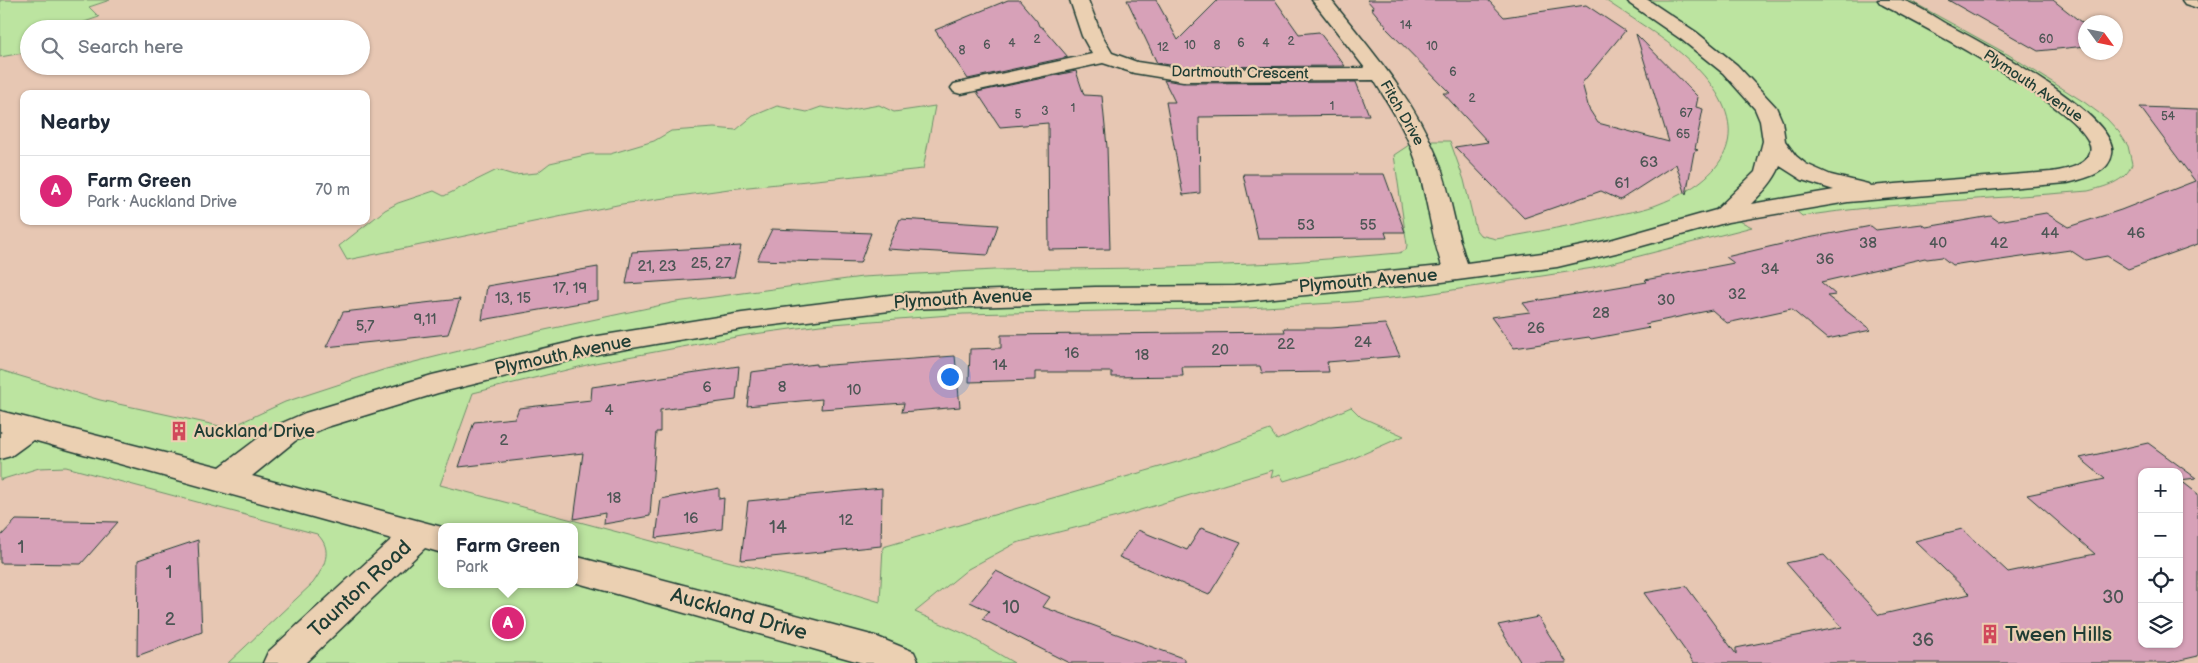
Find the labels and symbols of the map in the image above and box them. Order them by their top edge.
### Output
north arrow [2078,15,2123,60]
house number: 14 [1400,18,1413,33]
house number: 2 [1033,32,1041,47]
house number: 60 [2039,32,2053,47]
house number: 2 [1287,34,1295,49]
house number: 4 [1008,36,1016,51]
house number: 6 [1237,36,1245,51]
house number: 4 [1262,36,1270,51]
house number: 6 [983,38,991,53]
house number: 10 [1184,38,1196,53]
house number: 8 [1214,38,1221,53]
house number: 10 [1426,39,1438,54]
house number: 12 [1157,40,1169,55]
house number: 8 [959,43,966,58]
street label: Plymouth Avenue [1980,46,2086,126]
street label: Dartmouth Crescent [1171,62,1309,84]
house number: 6 [1449,65,1457,80]
street label: Fitch Drive [1376,77,1428,149]
house number: 2 [1468,91,1476,106]
house number: 1 [1330,99,1334,114]
house number: 1 [1071,101,1075,116]
house number: 3 [1041,104,1049,119]
house number: 67 [1679,106,1693,121]
house number: 5 [1015,107,1022,122]
house number: 54 [2161,109,2176,124]
house number: 65 [1676,127,1690,142]
house number: 63 [1640,153,1658,172]
house number: 61 [1615,174,1629,193]
house number: 53 [1297,216,1315,235]
house number: 55 [1359,216,1377,235]
house number: 44 [2041,224,2059,243]
house number: 46 [2127,224,2145,243]
house number: 38 [1859,234,1877,253]
house number: 40 [1929,234,1947,253]
house number: 42 [1990,234,2008,253]
house number: 36 [1816,250,1834,269]
house number: 25, 27 [691,254,732,273]
house number: 21, 23 [638,257,677,276]
house number: 34 [1761,260,1779,279]
street label: Plymouth Avenue [1298,264,1439,298]
house number: 17, 19 [553,279,587,298]
street label: Plymouth Avenue [893,285,1033,313]
house number: 32 [1728,285,1746,304]
house number: 13, 15 [495,289,531,308]
house number: 30 [1657,291,1675,310]
house number: 28 [1592,304,1610,323]
house number: 9,11 [413,310,437,329]
house number: 5,7 [356,317,375,336]
house number: 26 [1527,319,1545,338]
street label: Plymouth Avenue [493,330,634,380]
house number: 24 [1354,333,1372,352]
house number: 22 [1277,335,1295,354]
house number: 20 [1211,341,1229,360]
house number: 16 [1065,344,1079,363]
house number: 18 [1135,346,1150,365]
house number: 14 [993,356,1007,375]
your location [937,364,963,390]
house number: 6 [702,378,712,397]
house number: 8 [778,378,787,397]
house number: 10 [847,381,861,400]
house number: 4 [604,401,614,420]
building icon: Auckland Drive [168,420,190,442]
place label: Auckland Drive [194,421,315,442]
house number: 2 [500,431,509,450]
house number: 18 [607,489,622,508]
house number: 16 [684,509,698,528]
house number: 12 [839,511,853,530]
house number: 14 [769,517,787,538]
street label: Taunton Road [303,535,417,643]
house number: 1 [18,537,24,558]
house number: 1 [166,562,172,583]
street label: Auckland Drive [668,583,810,645]
house number: 30 [2102,587,2124,608]
house number: 10 [1002,597,1020,618]
pin: A [492,604,524,642]
house number: 2 [165,609,176,630]
place label: Tween Hills [2005,622,2112,647]
building icon: Tween Hills [1979,623,2001,645]
house number: 36 [1912,630,1934,651]

